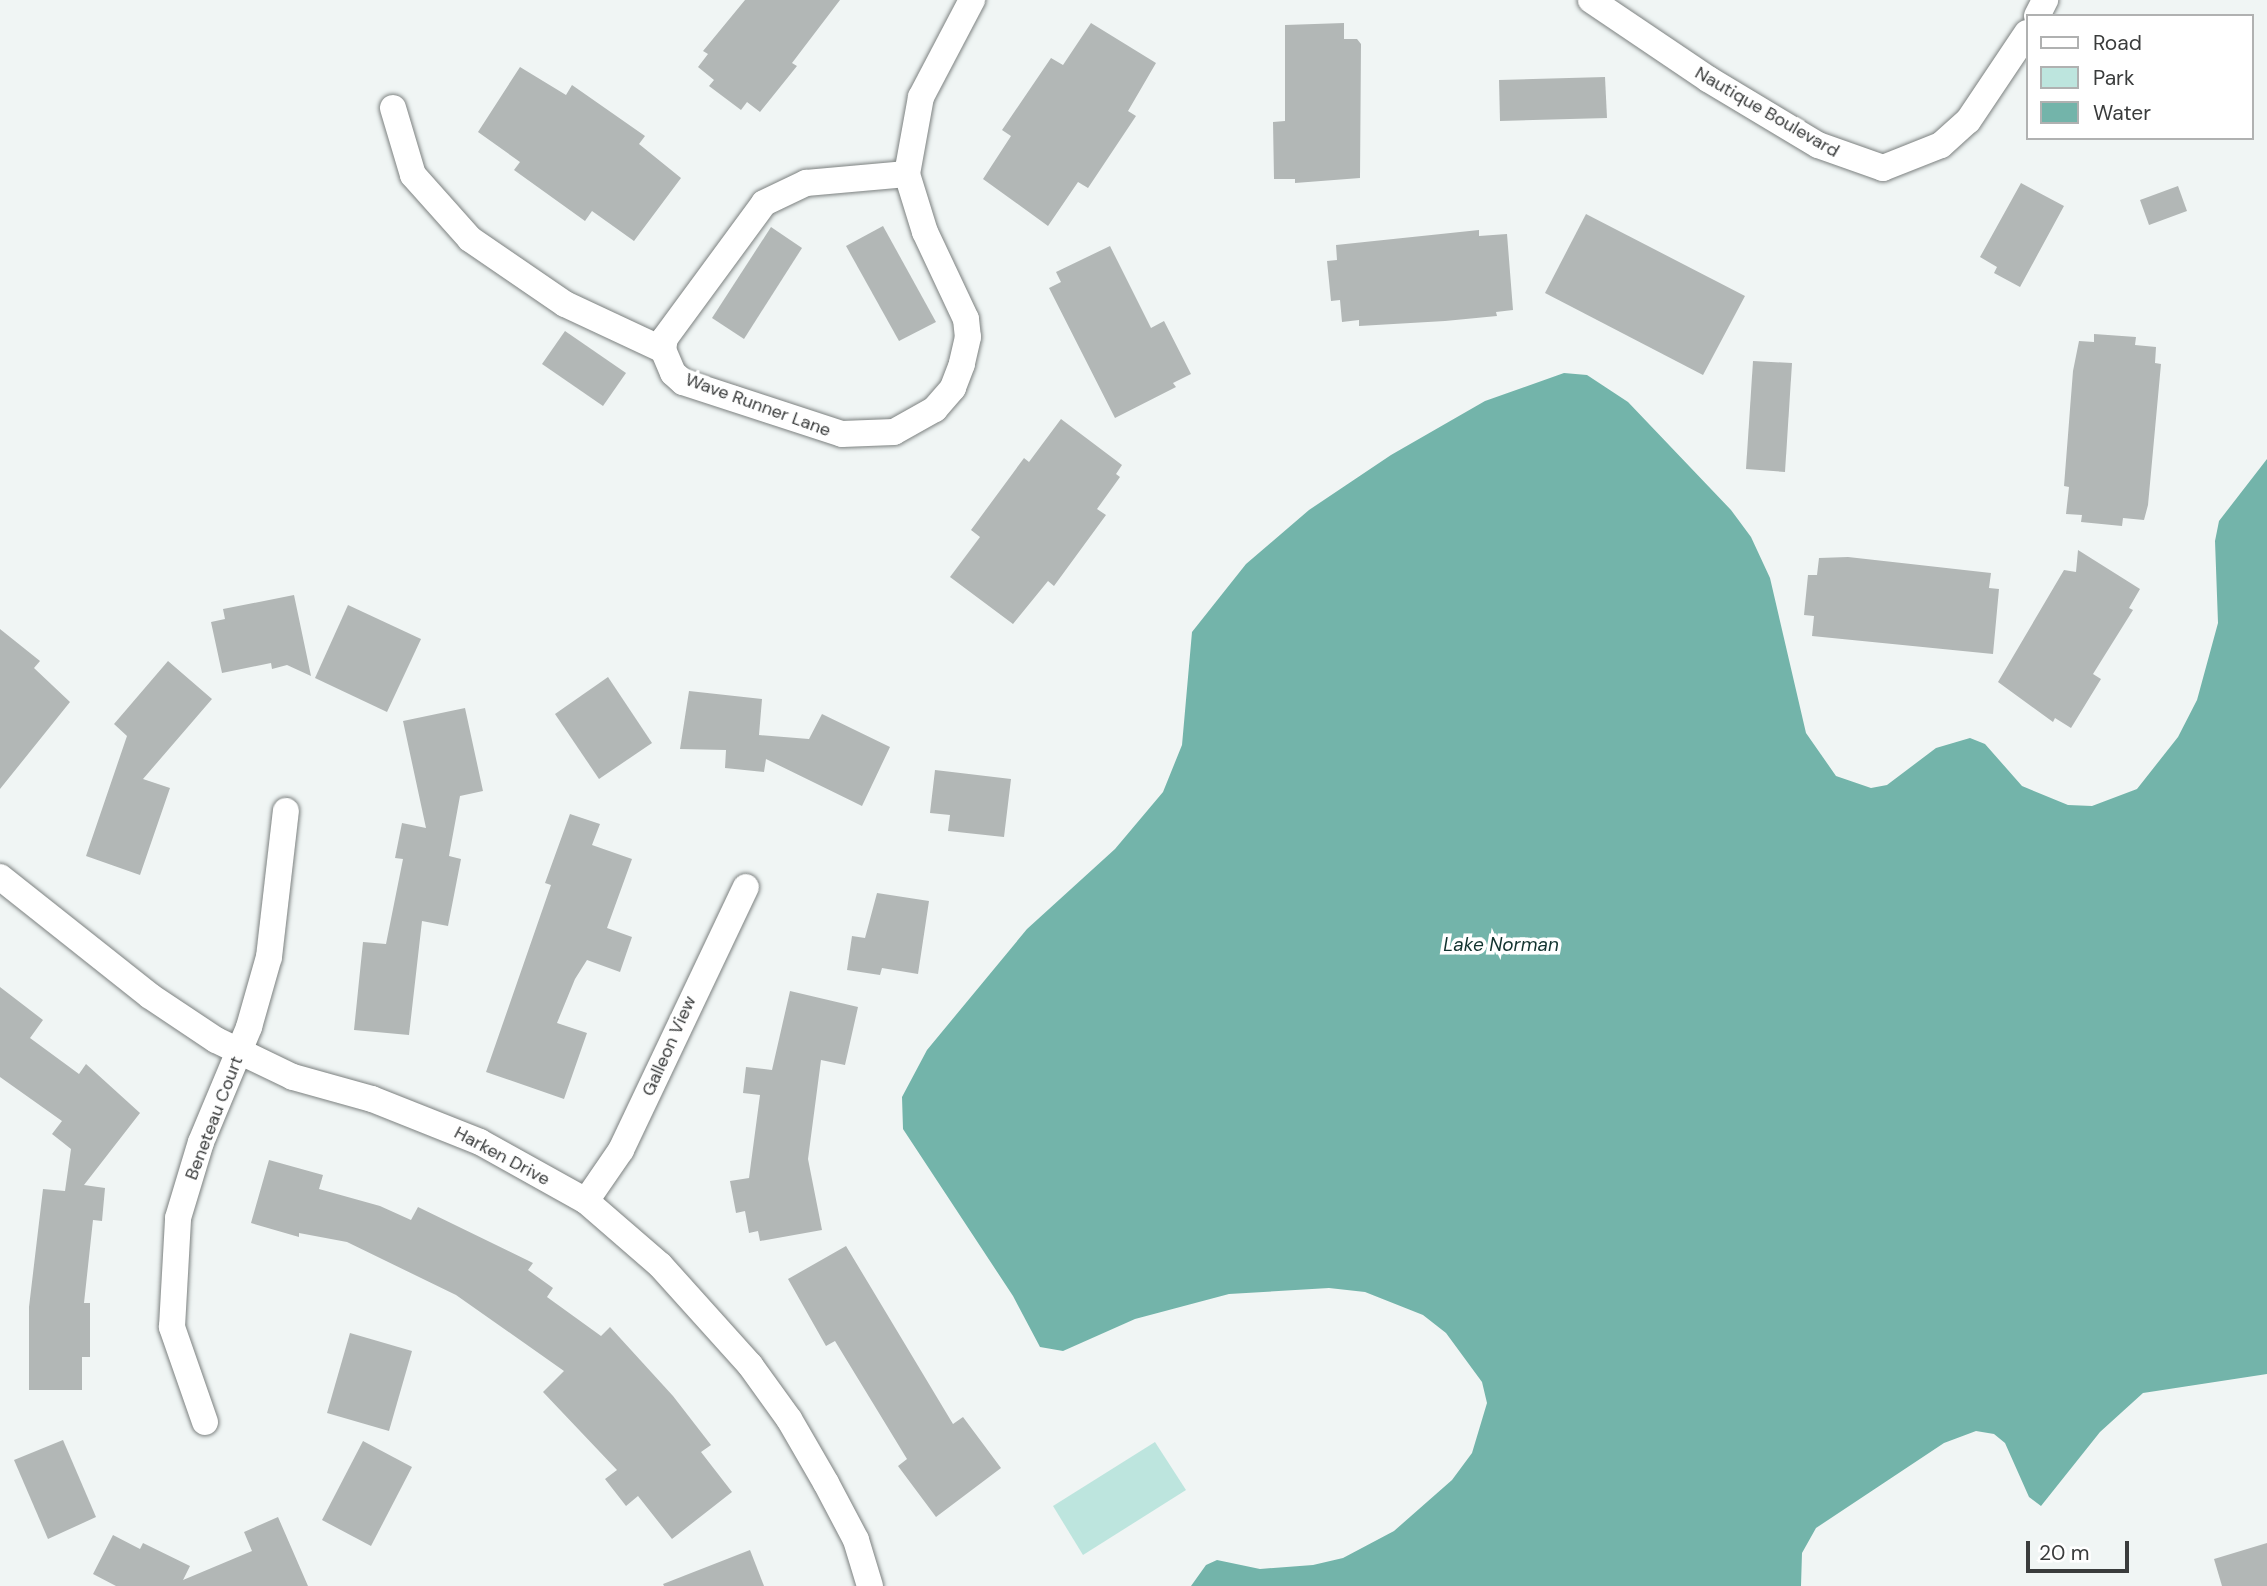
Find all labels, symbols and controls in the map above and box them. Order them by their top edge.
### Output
legend [2025,14,2253,140]
text: Road [2093,29,2142,57]
street label: Nautique Boulevard [1691,62,1843,162]
text: Park [2093,64,2134,92]
text: Water [2093,99,2151,127]
street label: Wave Runner Lane [682,369,834,441]
water label: Lake Norman [1443,934,1559,956]
street label: Galleon View [637,993,701,1099]
street label: Beneteau Court [180,1053,248,1183]
street label: Harken Drive [451,1122,553,1190]
scale bar [2029,1526,2132,1570]
text: 20 m [2039,1539,2090,1567]

